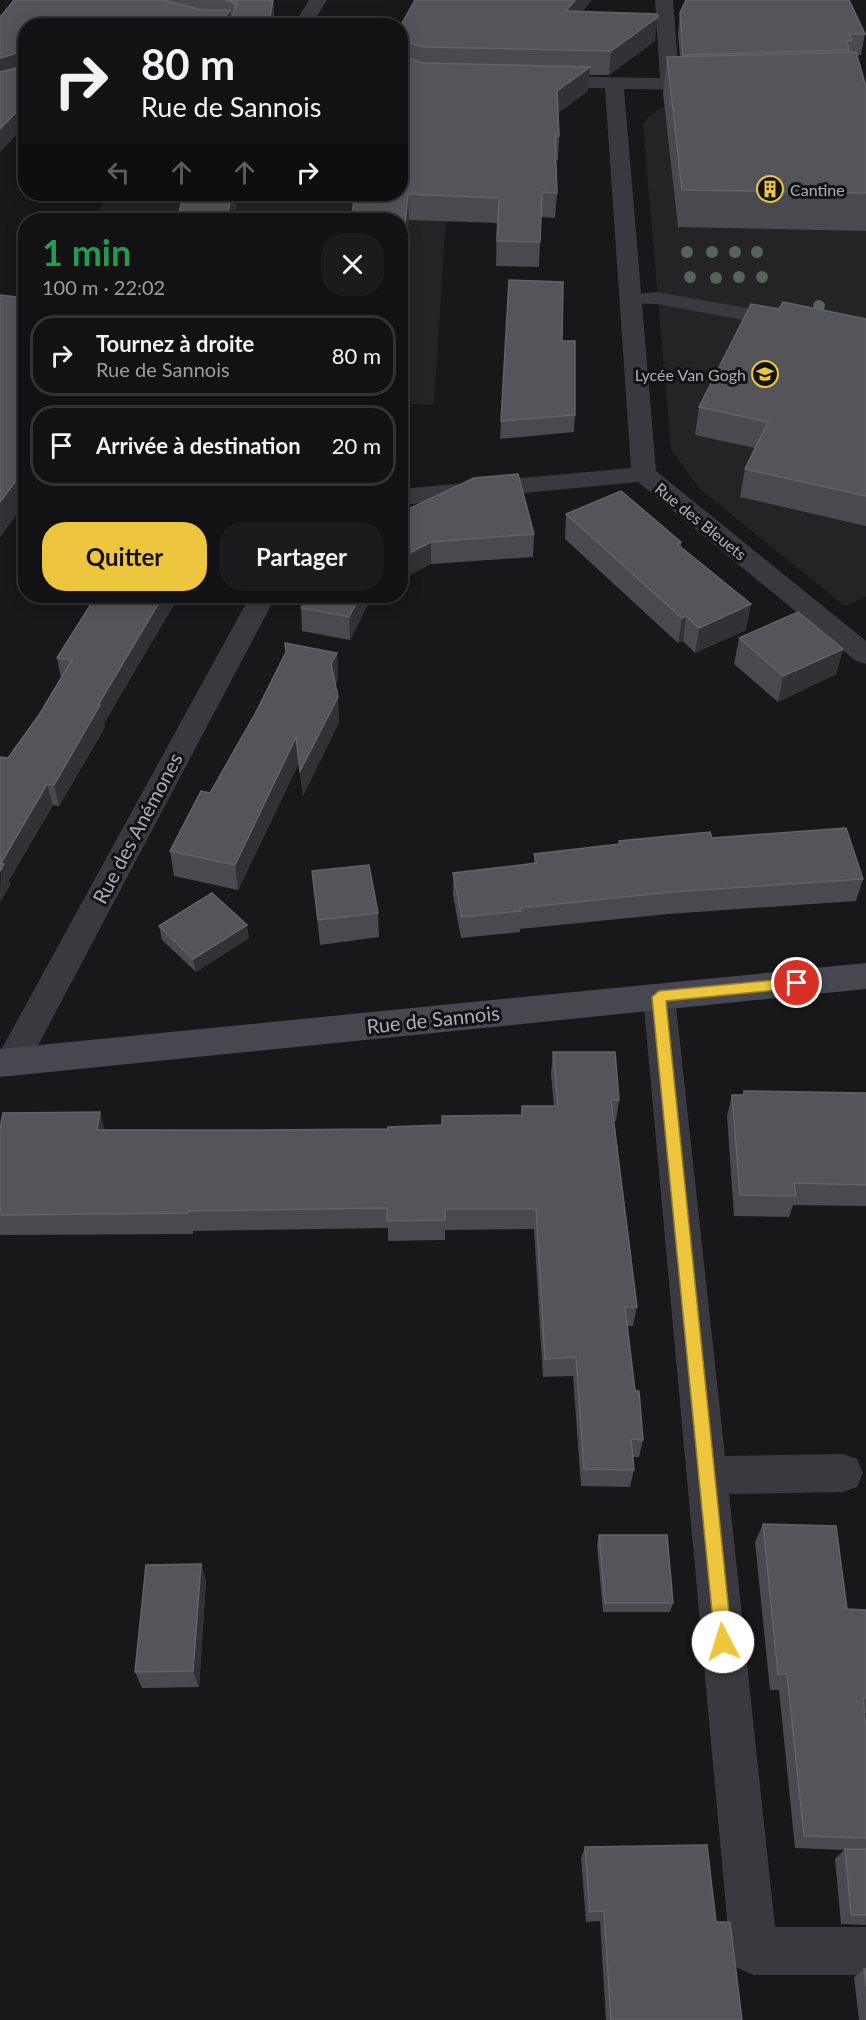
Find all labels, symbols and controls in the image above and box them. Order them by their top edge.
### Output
text: 80 m [141,39,235,89]
icon: right [42,42,120,120]
text: Rue de Sannois [141,90,321,123]
icon: left [102,156,135,189]
icon: ahead [165,156,198,189]
icon: ahead [228,156,261,189]
icon: right [291,156,324,189]
building icon: Cantine [755,174,785,204]
place label: Cantine [790,180,845,199]
text: 1 min [42,230,131,274]
button: close [321,233,384,296]
text: 100 m · 22:02 [42,275,165,299]
text: Tournez à droite [96,330,254,357]
icon: right [45,339,78,372]
text: 80 m [332,342,381,369]
text: Rue de Sannois [96,357,230,381]
school or university icon: Lycée Van Gogh [750,359,780,389]
place label: Lycée Van Gogh [635,365,746,384]
icon: arrive [45,429,78,462]
text: Arrivée à destination [96,432,301,459]
text: 20 m [332,432,381,459]
street label: Rue des Bleuets [652,478,751,564]
button: Quitter [42,522,207,591]
button: Partager [219,522,384,591]
street label: Rue des Anémones [87,749,187,907]
pin [771,957,822,1008]
icon: arrive [780,966,813,999]
street label: Rue de Sannois [365,1000,501,1038]
position arrow [691,1610,755,1674]

